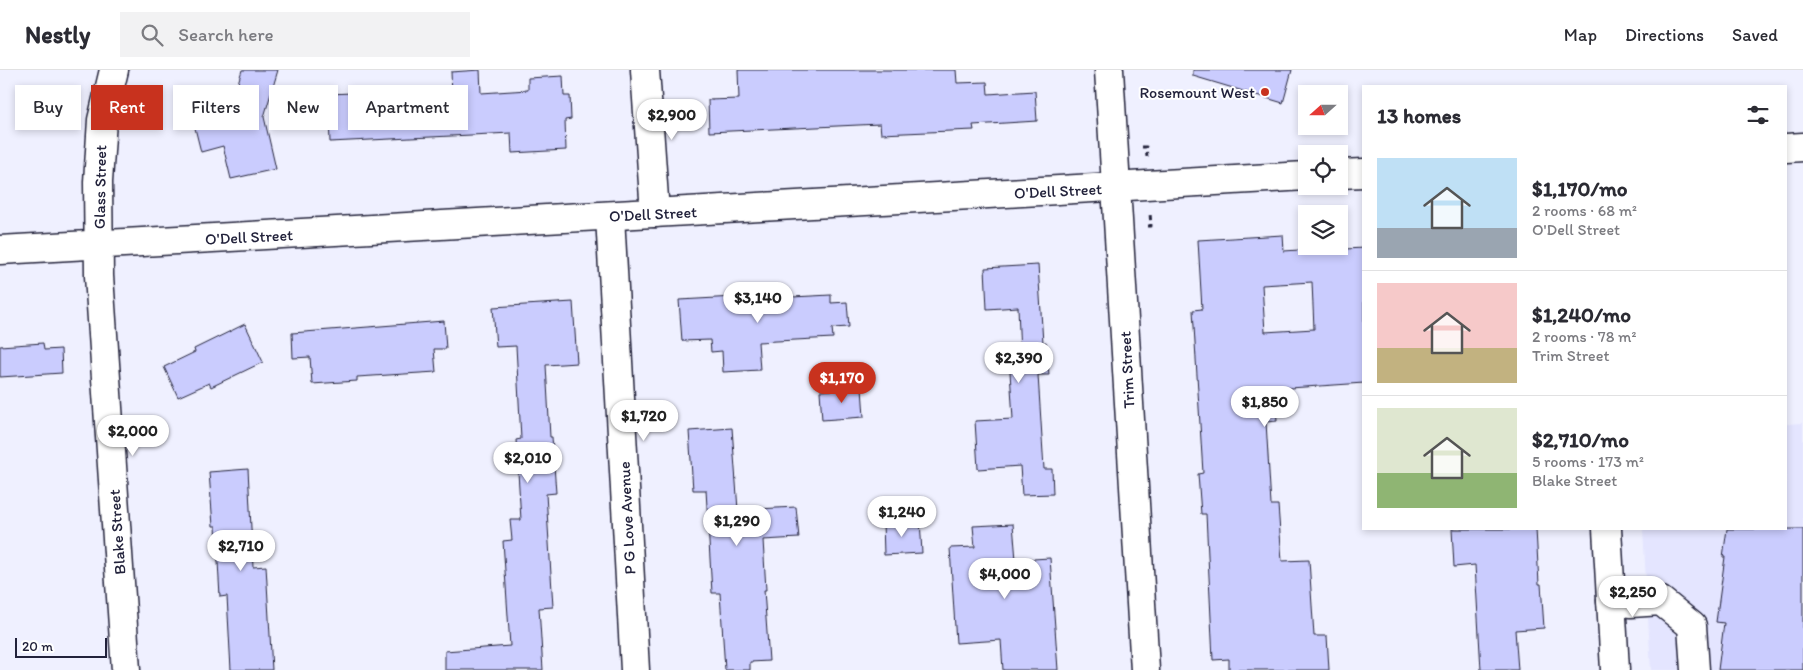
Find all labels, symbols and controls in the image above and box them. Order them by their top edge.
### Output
search box [120,12,470,57]
text: Nestly [25,20,90,49]
icon: search [138,21,166,49]
text: Search here [178,23,274,46]
text: Map [1564,24,1597,46]
text: Directions [1625,24,1704,46]
text: Saved [1732,24,1778,46]
place label: Rosemount West [1140,83,1255,102]
chip: Buy [15,85,81,130]
chip: Rent [91,85,163,130]
chip: Filters [173,85,259,130]
chip: New [269,85,338,130]
chip: Apartment [348,85,468,130]
north arrow [1298,85,1348,135]
map controls [1298,85,1348,255]
marker: Rosemount West [1259,86,1271,98]
pin: $2,900 [631,98,713,141]
icon: filters [1744,101,1772,129]
text: 13 homes [1377,103,1461,128]
text: $2,900 [648,105,696,124]
street label: Glass Street [90,145,110,229]
button: locate [1298,145,1348,195]
text: $1,170/mo [1532,176,1628,201]
icon: home [1417,178,1477,238]
street label: O'Dell Street [1014,179,1102,203]
text: 2 rooms · 68 m² [1532,201,1637,220]
street label: O'Dell Street [609,202,697,226]
button: layers [1298,205,1348,255]
text: O'Dell Street [1532,220,1620,239]
street label: O'Dell Street [205,225,293,249]
pin: $3,140 [717,282,799,324]
text: $3,140 [734,288,782,307]
text: $1,240/mo [1532,302,1631,327]
icon: home [1417,303,1477,363]
text: 2 rooms · 78 m² [1532,327,1637,346]
street label: Trim Street [1115,331,1139,409]
pin: $2,390 [978,342,1060,384]
text: Trim Street [1532,346,1609,365]
text: $2,390 [995,348,1043,367]
pin: $1,170 [801,362,883,404]
text: $1,170 [820,368,864,387]
pin: $1,850 [1224,386,1306,428]
text: $1,850 [1242,392,1288,411]
pin: $1,720 [603,400,685,442]
text: $1,720 [621,406,667,425]
pin: $2,000 [92,414,174,457]
text: $2,000 [108,421,158,440]
text: $2,710/mo [1532,427,1629,452]
icon: home [1417,428,1477,488]
pin: $2,010 [487,442,569,484]
text: $2,010 [504,448,552,467]
text: 5 rooms · 173 m² [1532,452,1644,471]
street label: P G Love Avenue [615,461,639,575]
text: Blake Street [1532,471,1617,490]
street label: Blake Street [105,489,129,575]
pin: $1,240 [861,496,943,538]
text: $1,240 [878,502,926,521]
pin: $1,290 [696,504,778,547]
text: $1,290 [714,511,760,530]
pin: $2,710 [200,530,282,572]
text: $2,710 [218,536,264,555]
pin: $4,000 [964,558,1046,600]
text: $4,000 [979,564,1031,583]
pin: $2,250 [1592,576,1674,618]
text: $2,250 [1610,582,1657,601]
scale bar [15,635,108,658]
text: 20 m [22,638,53,655]

